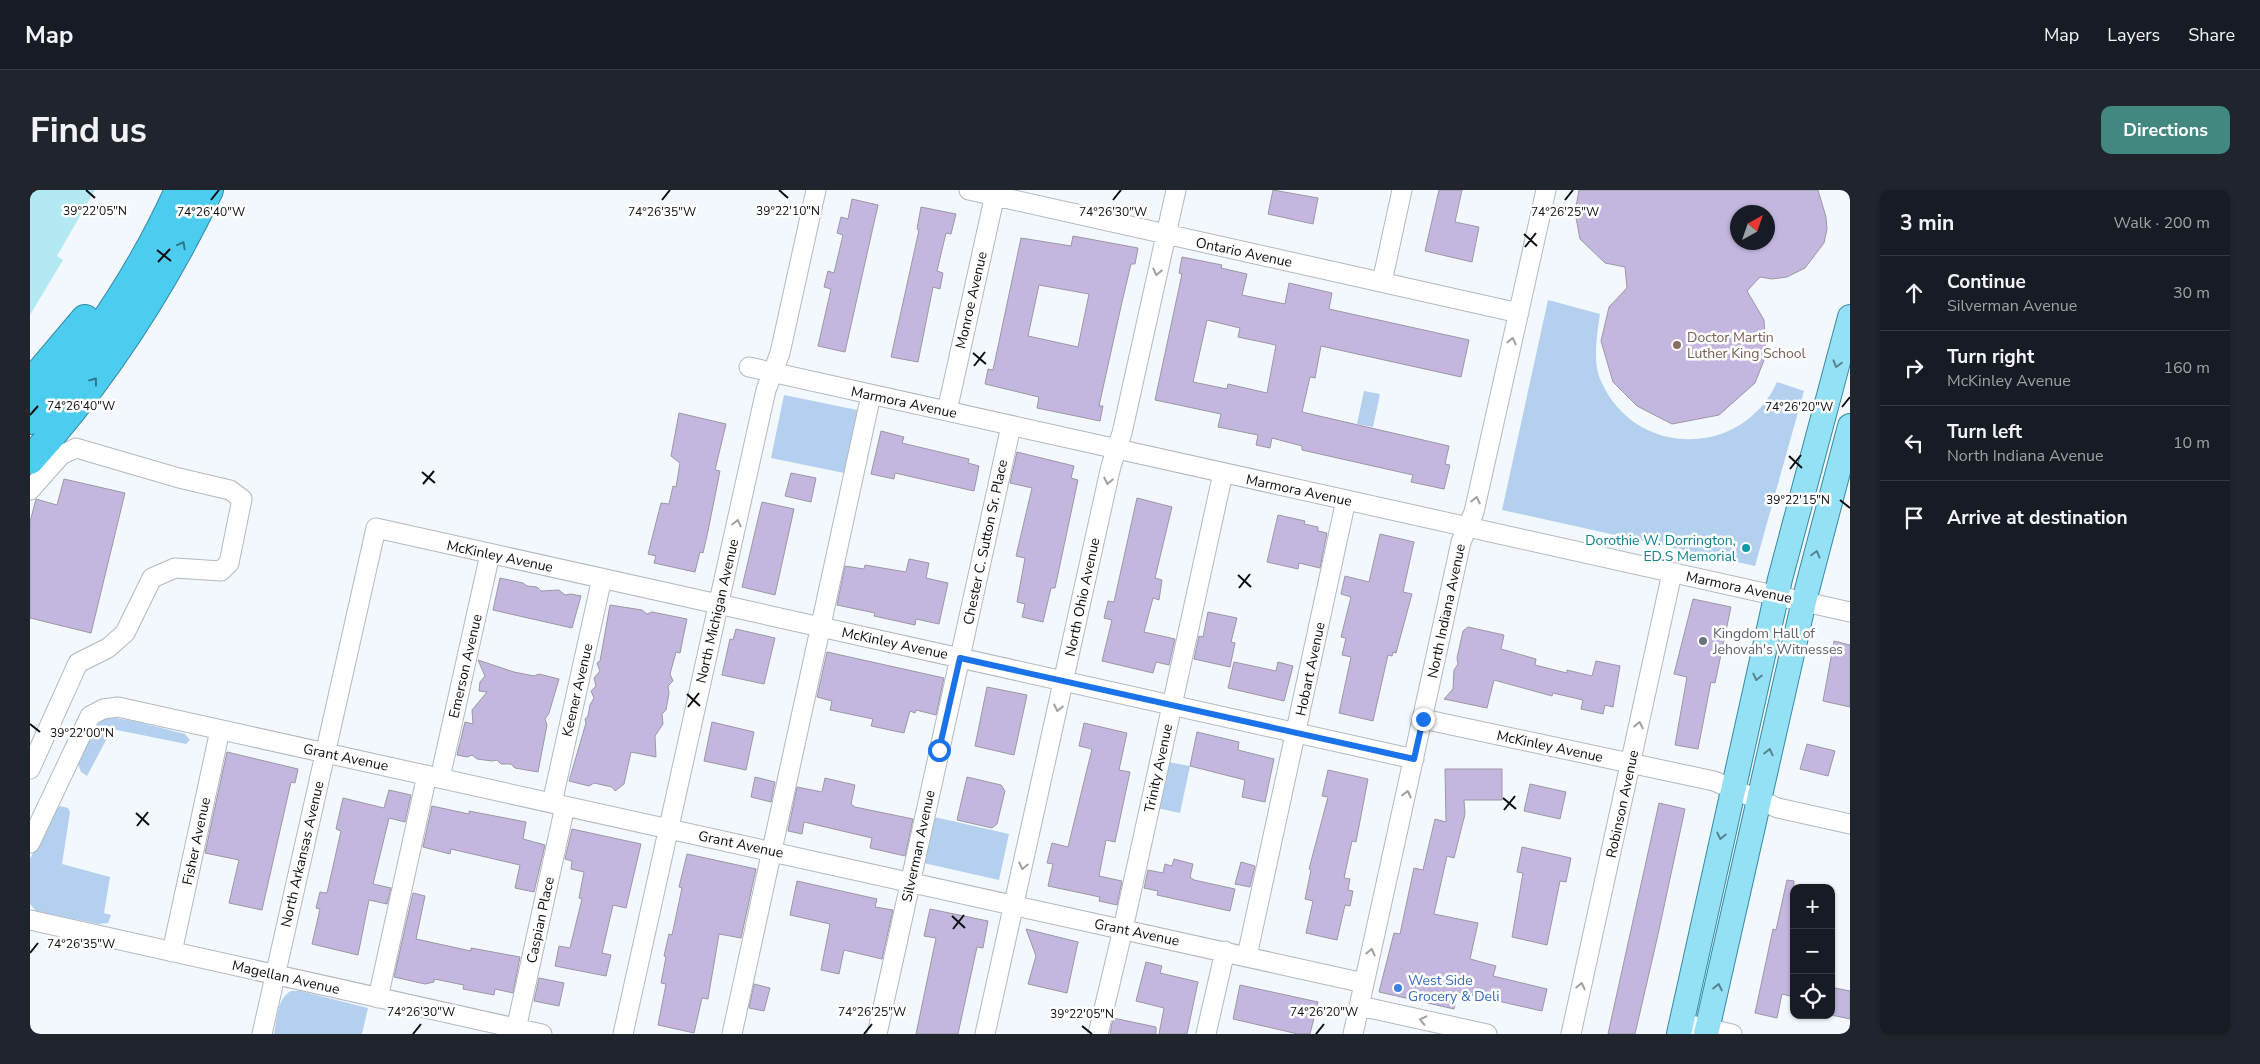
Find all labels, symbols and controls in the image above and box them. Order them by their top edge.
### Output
text: Map [25,19,73,51]
text: Map [2044,23,2079,47]
text: Layers [2107,23,2160,47]
text: Share [2188,23,2235,47]
button: Directions [2101,106,2230,154]
text: Find us [30,107,147,154]
text: 39°22'05"N [63,203,127,219]
text: 39°22'10"N [756,203,820,219]
text: 74°26'40"W [177,204,245,220]
text: 74°26'35"W [628,204,696,220]
text: 74°26'30"W [1079,204,1147,220]
text: 74°26'25"W [1531,204,1599,220]
north arrow [1730,205,1775,250]
text: 3 min [1900,209,1954,237]
text: Walk · 200 m [2114,212,2210,234]
street label: Ontario Avenue [1194,233,1294,272]
one-way arrow [175,241,185,250]
street label: Monroe Avenue [951,250,992,351]
one-way arrow [1153,267,1163,276]
text: Continue [1947,269,2026,295]
icon: ahead [1900,279,1928,307]
text: 30 m [2173,282,2210,304]
text: Silverman Avenue [1947,295,2077,317]
place label: Doctor Martin Luther King School [1687,328,1807,363]
one-way arrow [1506,337,1517,346]
marker: Doctor Martin Luther King School [1671,339,1683,351]
text: Turn right [1947,344,2034,370]
icon: right [1900,354,1928,382]
text: 160 m [2163,357,2210,379]
one-way arrow [1832,359,1843,368]
text: McKinley Avenue [1947,370,2071,392]
one-way arrow [88,377,97,387]
street label: Marmora Avenue [849,382,959,423]
text: 74°26'40"W [47,398,115,414]
text: 74°26'20"W [1765,399,1833,415]
text: Turn left [1947,419,2022,445]
icon: left [1900,429,1928,457]
text: 10 m [2173,432,2210,454]
text: North Indiana Avenue [1947,445,2104,467]
street label: Chester C. Sutton Sr. Place [959,458,1012,626]
street label: Marmora Avenue [1244,470,1354,511]
one-way arrow [1103,476,1113,485]
text: 39°22'15"N [1766,492,1830,508]
one-way arrow [1470,495,1481,504]
icon: arrive [1900,504,1928,532]
text: Arrive at destination [1947,505,2128,531]
one-way arrow [731,518,742,527]
place label: Dorothie W. Dorrington, ED.S Memorial [1585,531,1737,566]
street label: McKinley Avenue [445,536,555,577]
street label: North Ohio Avenue [1061,536,1104,658]
street label: North Michigan Avenue [692,537,743,685]
street label: North Indiana Avenue [1423,542,1470,680]
marker: Dorothie W. Dorrington, ED.S Memorial [1740,542,1752,554]
one-way arrow [1810,550,1821,558]
street label: Marmora Avenue [1684,567,1794,608]
street label: Emerson Avenue [444,612,487,720]
street label: Hobart Avenue [1291,620,1330,718]
street label: McKinley Avenue [840,623,950,664]
place label: Kingdom Hall of Jehovah's Witnesses [1712,624,1843,659]
marker: Kingdom Hall of Jehovah's Witnesses [1697,635,1709,647]
street label: Keener Avenue [558,642,597,739]
one-way arrow [1752,672,1763,681]
one-way arrow [1053,703,1064,712]
route end [1412,708,1435,731]
one-way arrow [1633,721,1644,730]
street label: Trinity Avenue [1140,722,1177,814]
text: 39°22'00"N [50,725,114,741]
street label: McKinley Avenue [1495,726,1605,767]
street label: Grant Avenue [302,739,390,776]
route start [928,739,951,762]
street label: Robinson Avenue [1602,748,1643,860]
one-way arrow [1763,748,1774,757]
street label: North Arkansas Avenue [276,779,329,929]
street label: Silverman Avenue [897,788,940,904]
one-way arrow [1401,789,1411,798]
street label: Fisher Avenue [178,795,215,887]
street label: Grant Avenue [697,826,785,863]
one-way arrow [1716,832,1727,841]
one-way arrow [1018,862,1029,871]
street label: Caspian Place [522,875,559,965]
map controls [1790,884,1835,1019]
button: + [1790,884,1835,929]
street label: Grant Avenue [1093,914,1181,951]
button: − [1790,929,1835,974]
text: 74°26'35"W [47,936,115,952]
one-way arrow [1365,948,1376,957]
street label: Magellan Avenue [230,956,342,999]
place label: West Side Grocery & Deli [1408,971,1499,1006]
button: locate [1790,974,1835,1019]
marker: West Side Grocery & Deli [1392,982,1404,994]
one-way arrow [1576,982,1586,991]
one-way arrow [1712,982,1723,991]
text: 74°26'30"W [387,1004,455,1020]
text: 74°26'25"W [838,1004,906,1020]
text: 74°26'20"W [1290,1004,1358,1020]
text: 39°22'05"N [1050,1006,1114,1022]
one-way arrow [1418,1015,1427,1026]

